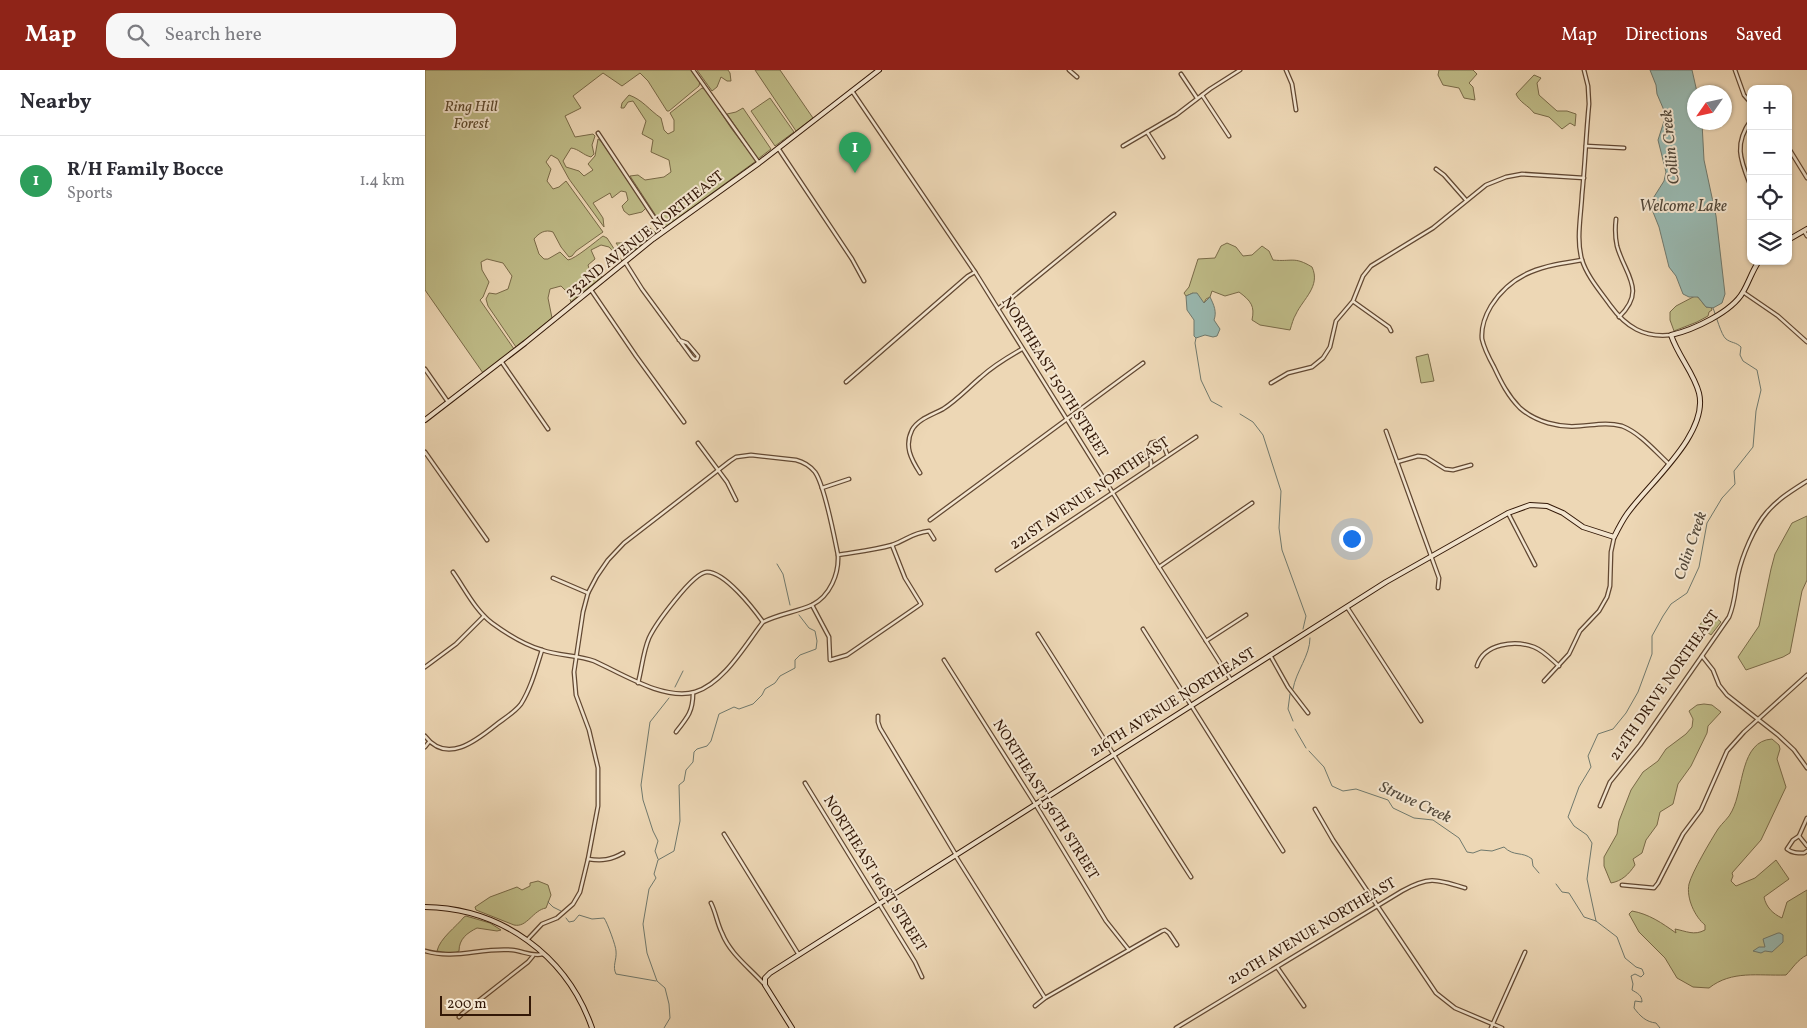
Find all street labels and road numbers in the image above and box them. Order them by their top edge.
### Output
street label: 232ND AVENUE NORTHEAST [561,166,729,304]
street label: NORTHEAST 150TH STREET [996,293,1112,463]
street label: 221ST AVENUE NORTHEAST [1006,432,1174,555]
street label: 212TH DRIVE NORTHEAST [1605,606,1725,765]
street label: 216TH AVENUE NORTHEAST [1086,643,1260,763]
street label: NORTHEAST 156TH STREET [987,716,1103,884]
street label: NORTHEAST 161ST STREET [817,792,931,956]
street label: 210TH AVENUE NORTHEAST [1224,873,1400,991]

